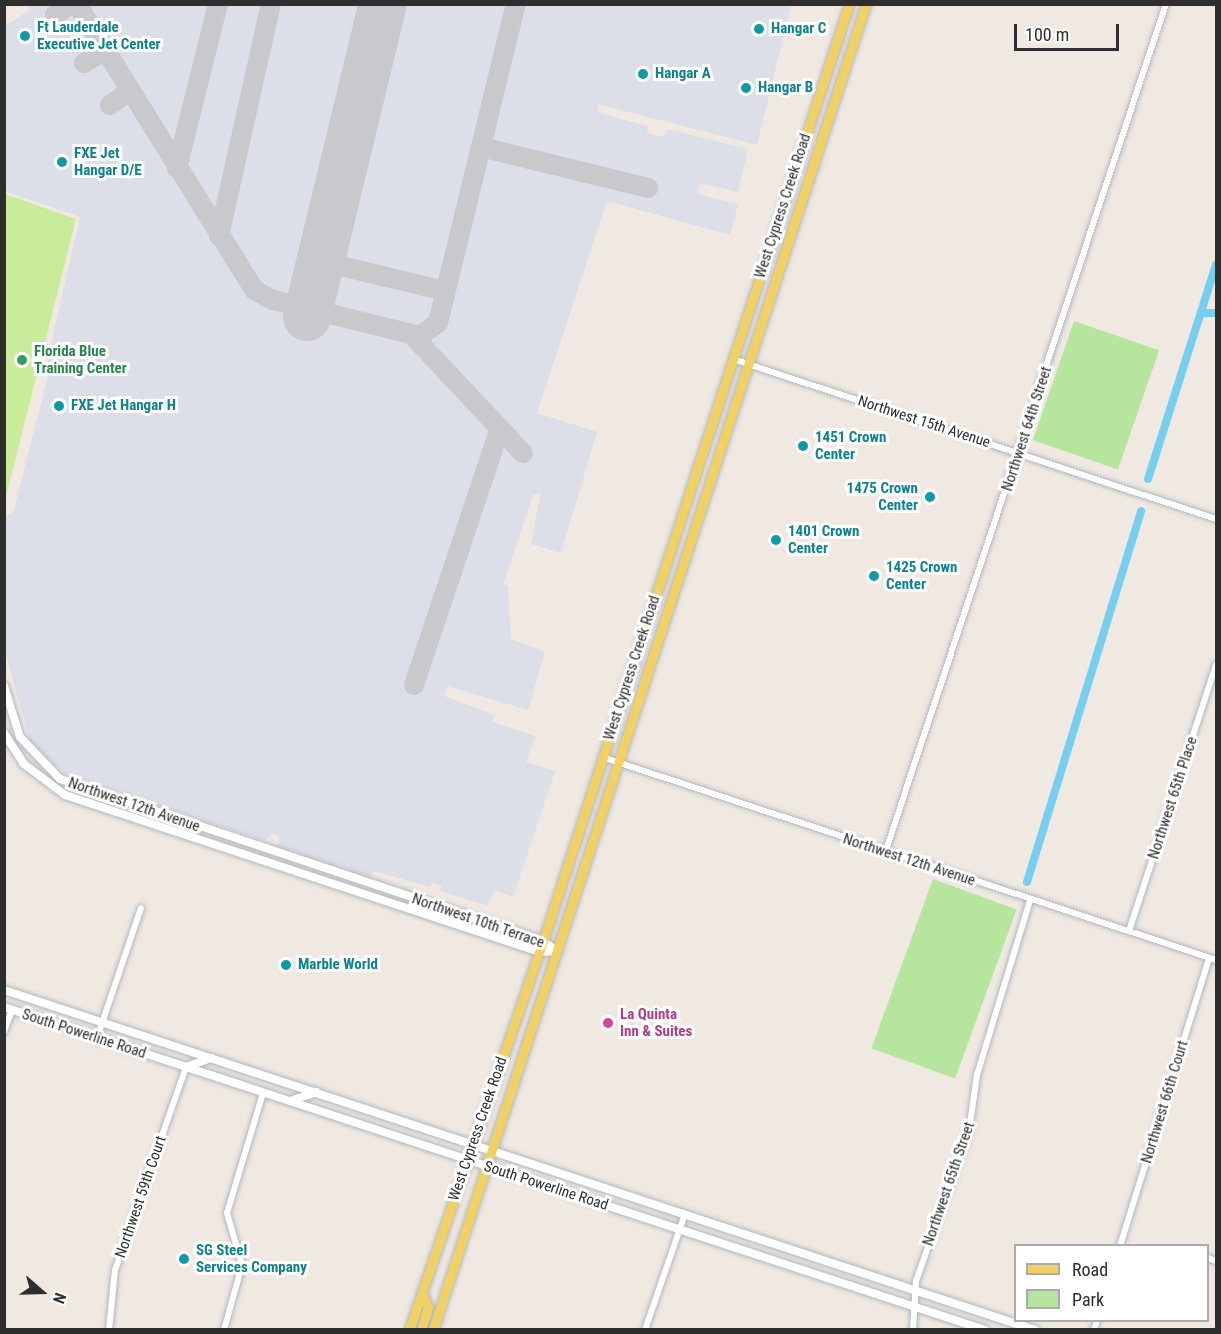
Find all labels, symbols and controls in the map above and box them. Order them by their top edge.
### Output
scale bar [1017,12,1122,50]
place label: Ft Lauderdale Executive Jet Center [37,18,161,53]
place label: Hangar C [771,20,826,38]
marker: Hangar C [752,22,766,36]
text: 100 m [1025,24,1069,45]
marker: Ft Lauderdale Executive Jet Center [18,29,32,43]
place label: Hangar A [655,65,711,83]
marker: Hangar A [636,67,650,81]
place label: Hangar B [758,79,813,97]
marker: Hangar B [739,81,753,95]
street label: West Cypress Creek Road [751,131,815,281]
place label: FXE Jet Hangar D/E [74,144,142,179]
marker: FXE Jet Hangar D/E [55,155,69,169]
place label: Florida Blue Training Center [34,342,127,377]
marker: Florida Blue Training Center [15,353,29,367]
street label: Northwest 64th Street [998,364,1056,494]
street label: Northwest 15th Avenue [856,392,992,452]
place label: FXE Jet Hangar H [71,397,176,415]
marker: FXE Jet Hangar H [52,399,66,413]
place label: 1451 Crown Center [815,428,886,463]
marker: 1451 Crown Center [796,439,810,453]
place label: 1475 Crown Center [847,479,918,514]
marker: 1475 Crown Center [923,490,937,504]
place label: 1401 Crown Center [788,522,859,557]
marker: 1401 Crown Center [769,533,783,547]
place label: 1425 Crown Center [886,558,957,593]
marker: 1425 Crown Center [867,569,881,583]
street label: West Cypress Creek Road [600,593,664,743]
street label: Northwest 65th Place [1145,734,1201,862]
street label: Northwest 12th Avenue [66,774,202,836]
street label: Northwest 12th Avenue [841,830,977,890]
street label: Northwest 10th Terrace [409,890,547,952]
place label: Marble World [298,956,378,974]
marker: Marble World [279,958,293,972]
street label: South Powerline Road [20,1005,148,1063]
place label: La Quinta Inn & Suites [620,1005,692,1040]
marker: La Quinta Inn & Suites [601,1016,615,1030]
street label: Northwest 66th Court [1138,1038,1192,1166]
street label: West Cypress Creek Road [445,1055,511,1203]
street label: Northwest 65th Street [919,1120,979,1248]
street label: Northwest 59th Court [112,1134,170,1260]
street label: South Powerline Road [482,1157,610,1215]
place label: SG Steel Services Company [196,1241,307,1276]
legend [1014,1244,1209,1322]
marker: SG Steel Services Company [177,1252,191,1266]
text: Road [1072,1259,1108,1280]
north arrow [12,1262,72,1322]
text: Park [1072,1289,1104,1310]
text: N [49,1290,70,1306]

